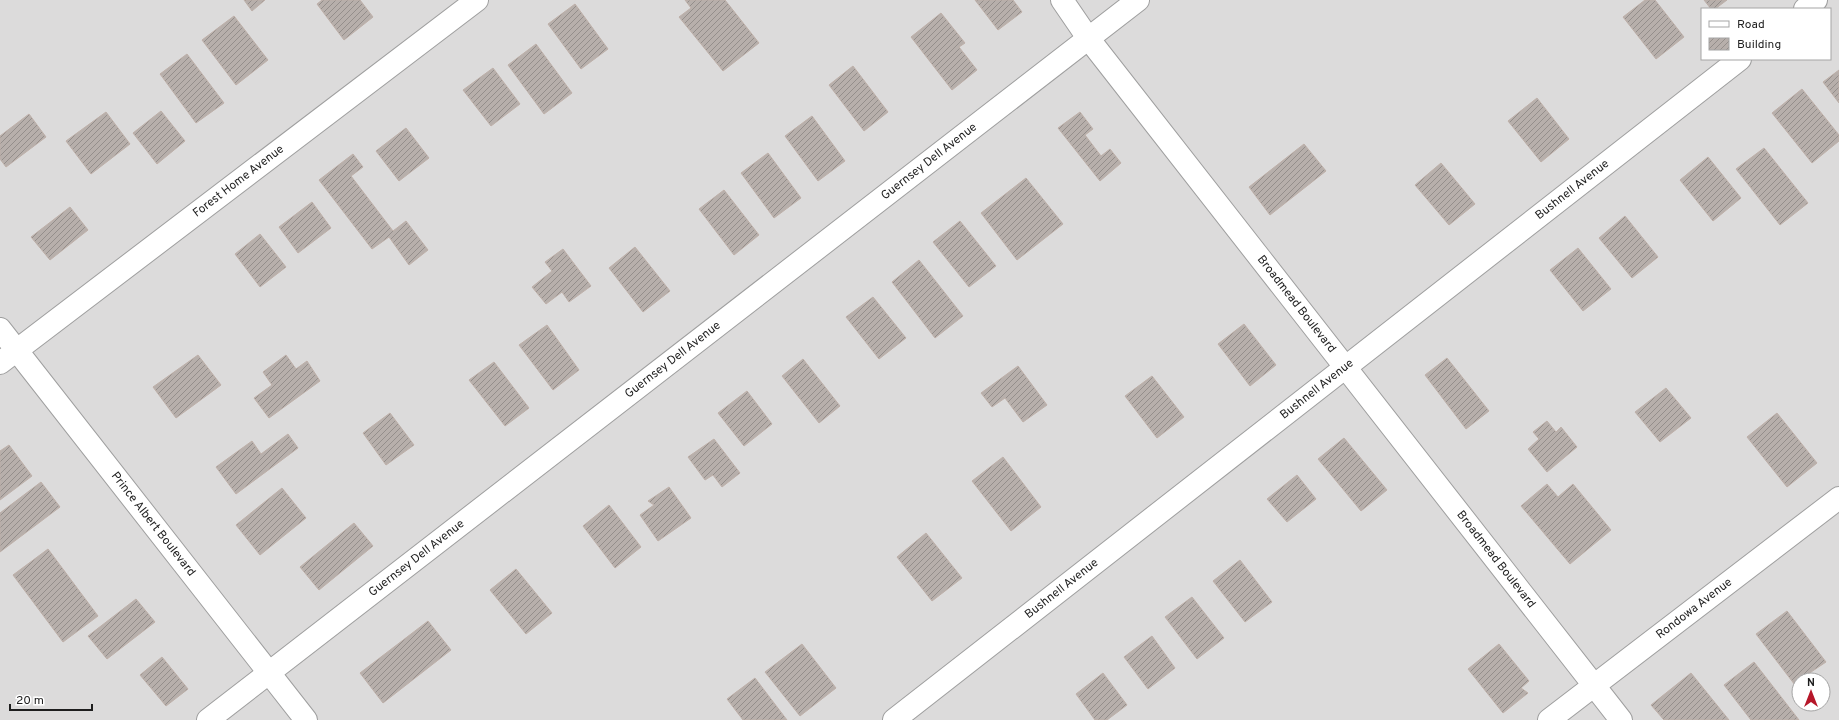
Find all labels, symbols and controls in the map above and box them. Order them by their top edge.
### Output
legend [1701,8,1831,60]
text: Road [1737,17,1765,33]
text: Building [1737,37,1781,53]
street label: Guernsey Dell Avenue [878,119,980,204]
street label: Forest Home Avenue [190,142,288,221]
street label: Bushnell Avenue [1532,156,1613,224]
street label: Broadmead Boulevard [1253,252,1339,356]
street label: Guernsey Dell Avenue [622,318,724,402]
street label: Bushnell Avenue [1277,356,1357,423]
street label: Prince Albert Boulevard [107,469,199,580]
street label: Broadmead Boulevard [1453,508,1539,612]
street label: Guernsey Dell Avenue [366,516,468,601]
street label: Bushnell Avenue [1022,555,1102,623]
street label: Rondowa Avenue [1653,574,1736,643]
north arrow [1791,672,1831,712]
text: N [1807,676,1815,690]
scale bar [10,686,92,712]
text: 20 m [16,693,44,709]

